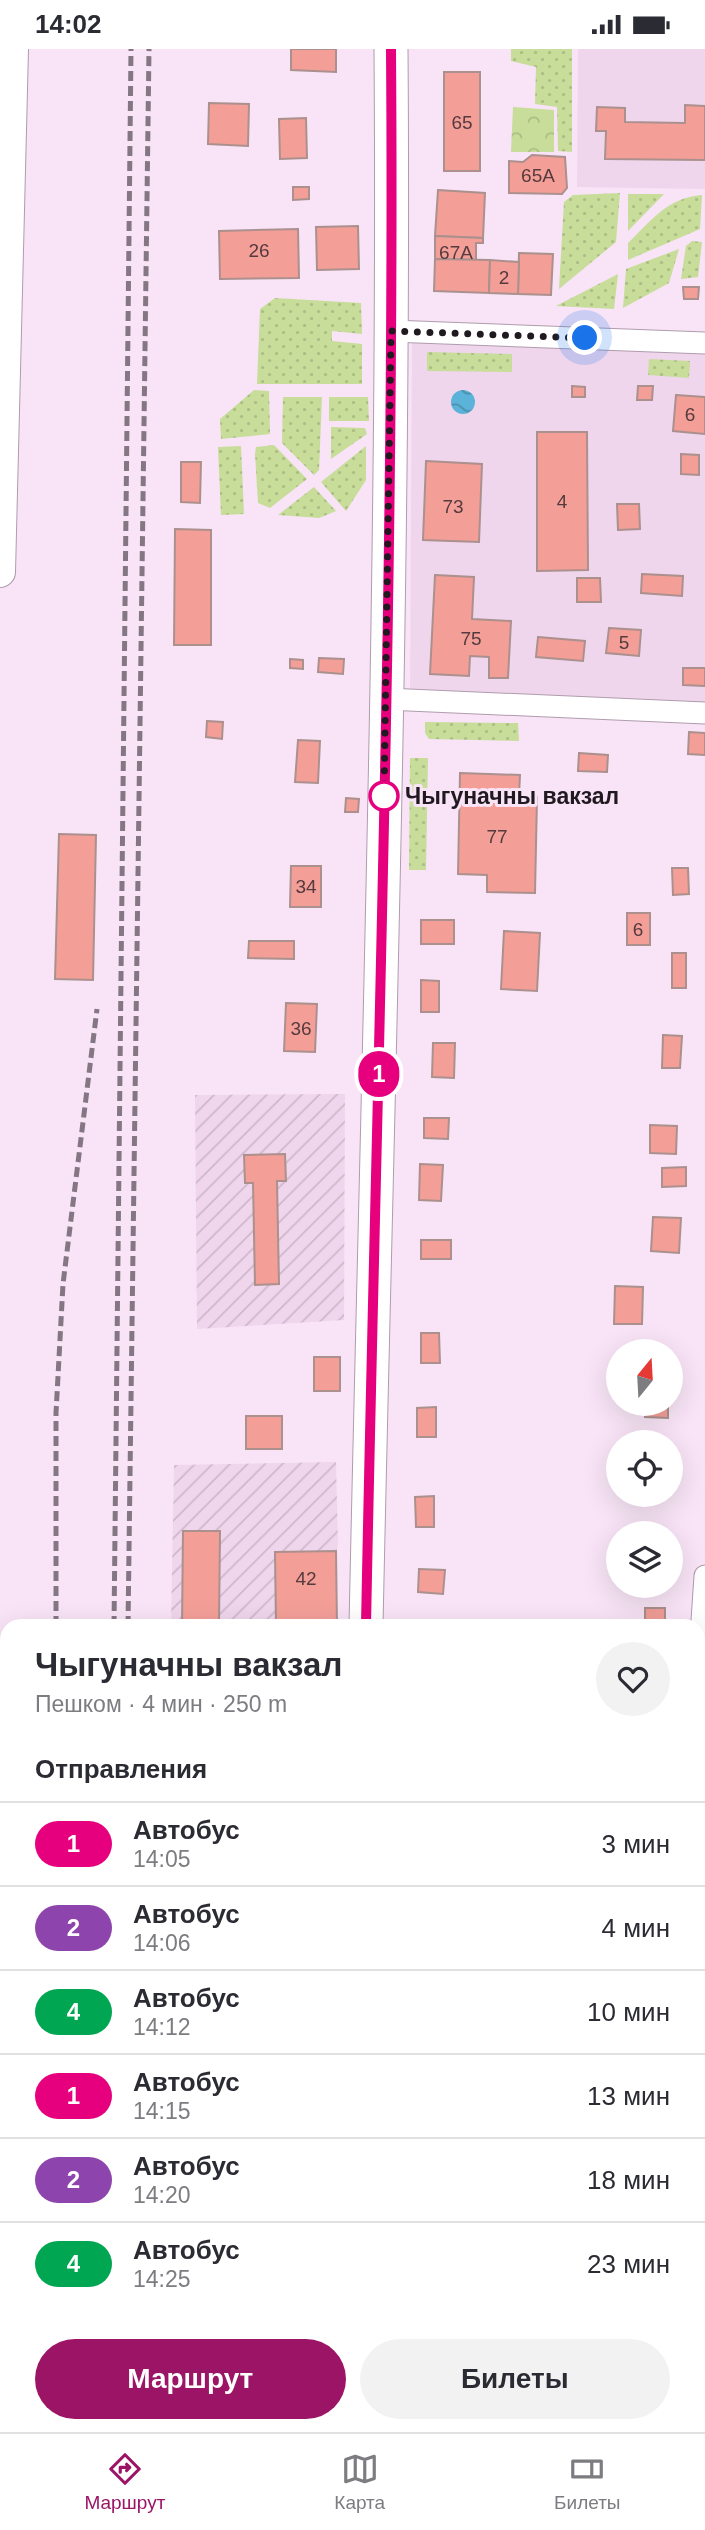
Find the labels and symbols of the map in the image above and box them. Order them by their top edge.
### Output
house number: 65 [451,112,473,133]
house number: 65А [521,165,555,186]
house number: 26 [248,240,270,261]
house number: 67А [439,242,473,263]
house number: 2 [499,267,509,288]
your location [567,320,602,355]
house number: 6 [685,404,695,425]
house number: 4 [557,491,568,512]
house number: 73 [442,496,464,517]
house number: 75 [460,628,482,649]
house number: 5 [619,632,629,653]
marker: Чыгуначны вакзал [369,781,399,811]
place label: Чыгуначны вакзал [405,783,619,809]
house number: 77 [486,826,508,847]
house number: 34 [295,876,317,897]
house number: 6 [633,919,643,940]
house number: 36 [290,1018,312,1039]
line badge: 1 [356,1051,402,1097]
north arrow [606,1339,682,1416]
house number: 42 [295,1568,317,1589]

